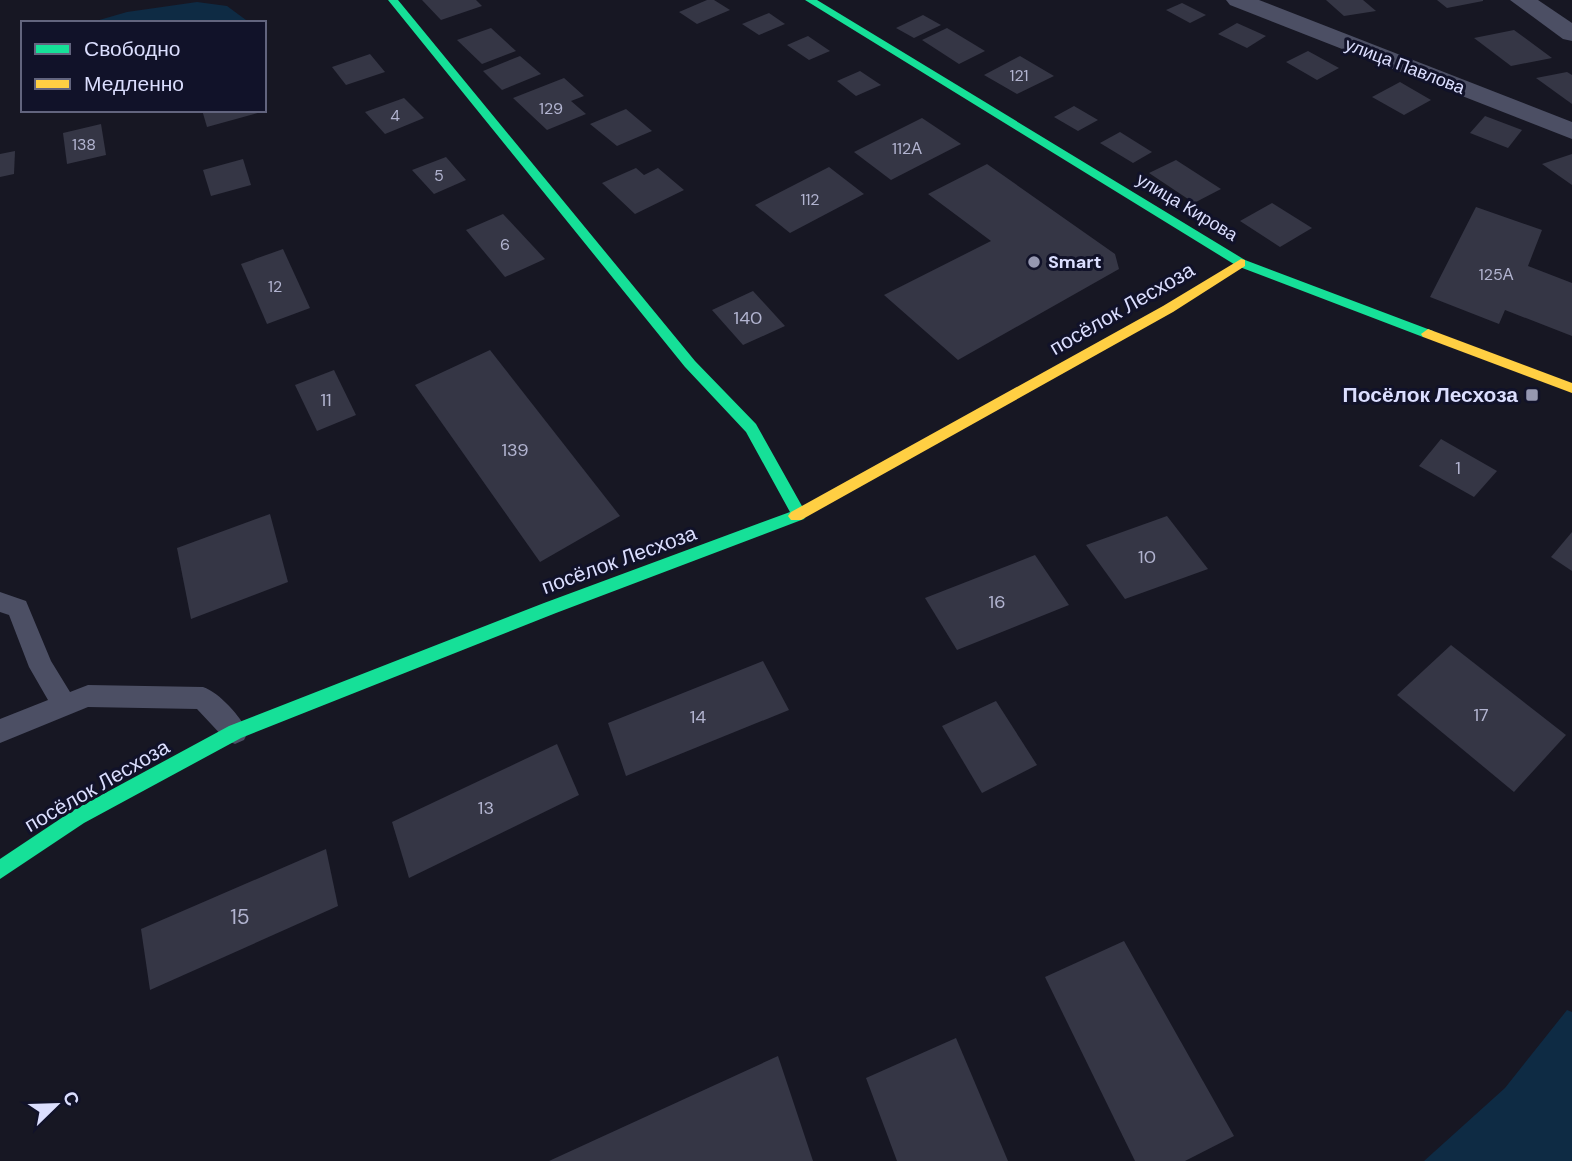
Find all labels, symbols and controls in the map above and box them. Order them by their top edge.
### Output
legend [21,21,266,112]
street label: улица Павлова [1342,32,1469,100]
text: Свободно [84,35,181,63]
house number: 121 [1009,65,1029,86]
text: Медленно [84,70,184,98]
house number: 129 [539,98,563,119]
house number: 4 [390,105,400,126]
house number: 138 [72,134,96,155]
house number: 112А [892,138,922,159]
house number: 5 [434,165,444,186]
street label: улица Кирова [1132,167,1243,247]
house number: 112 [800,189,820,210]
house number: 6 [500,234,510,255]
place label: Smart [1048,250,1102,274]
marker: Smart [1026,254,1042,270]
street label: посёлок Лесхоза [1044,256,1200,362]
house number: 125А [1479,264,1514,285]
house number: 12 [268,276,282,297]
house number: 140 [734,306,762,330]
place label: Посёлок Лесхоза [1343,381,1518,409]
marker: Посёлок Лесхоза [1524,387,1540,403]
house number: 11 [320,388,332,412]
house number: 139 [501,438,529,462]
house number: 1 [1455,456,1461,480]
street label: посёлок Лесхоза [538,519,701,601]
house number: 10 [1138,545,1156,569]
house number: 16 [989,590,1005,614]
house number: 17 [1473,703,1489,727]
house number: 14 [690,705,706,729]
street label: посёлок Лесхоза [19,733,175,839]
house number: 13 [478,796,494,820]
house number: 15 [230,903,250,931]
north arrow [21,1070,91,1140]
text: С [57,1087,85,1110]

